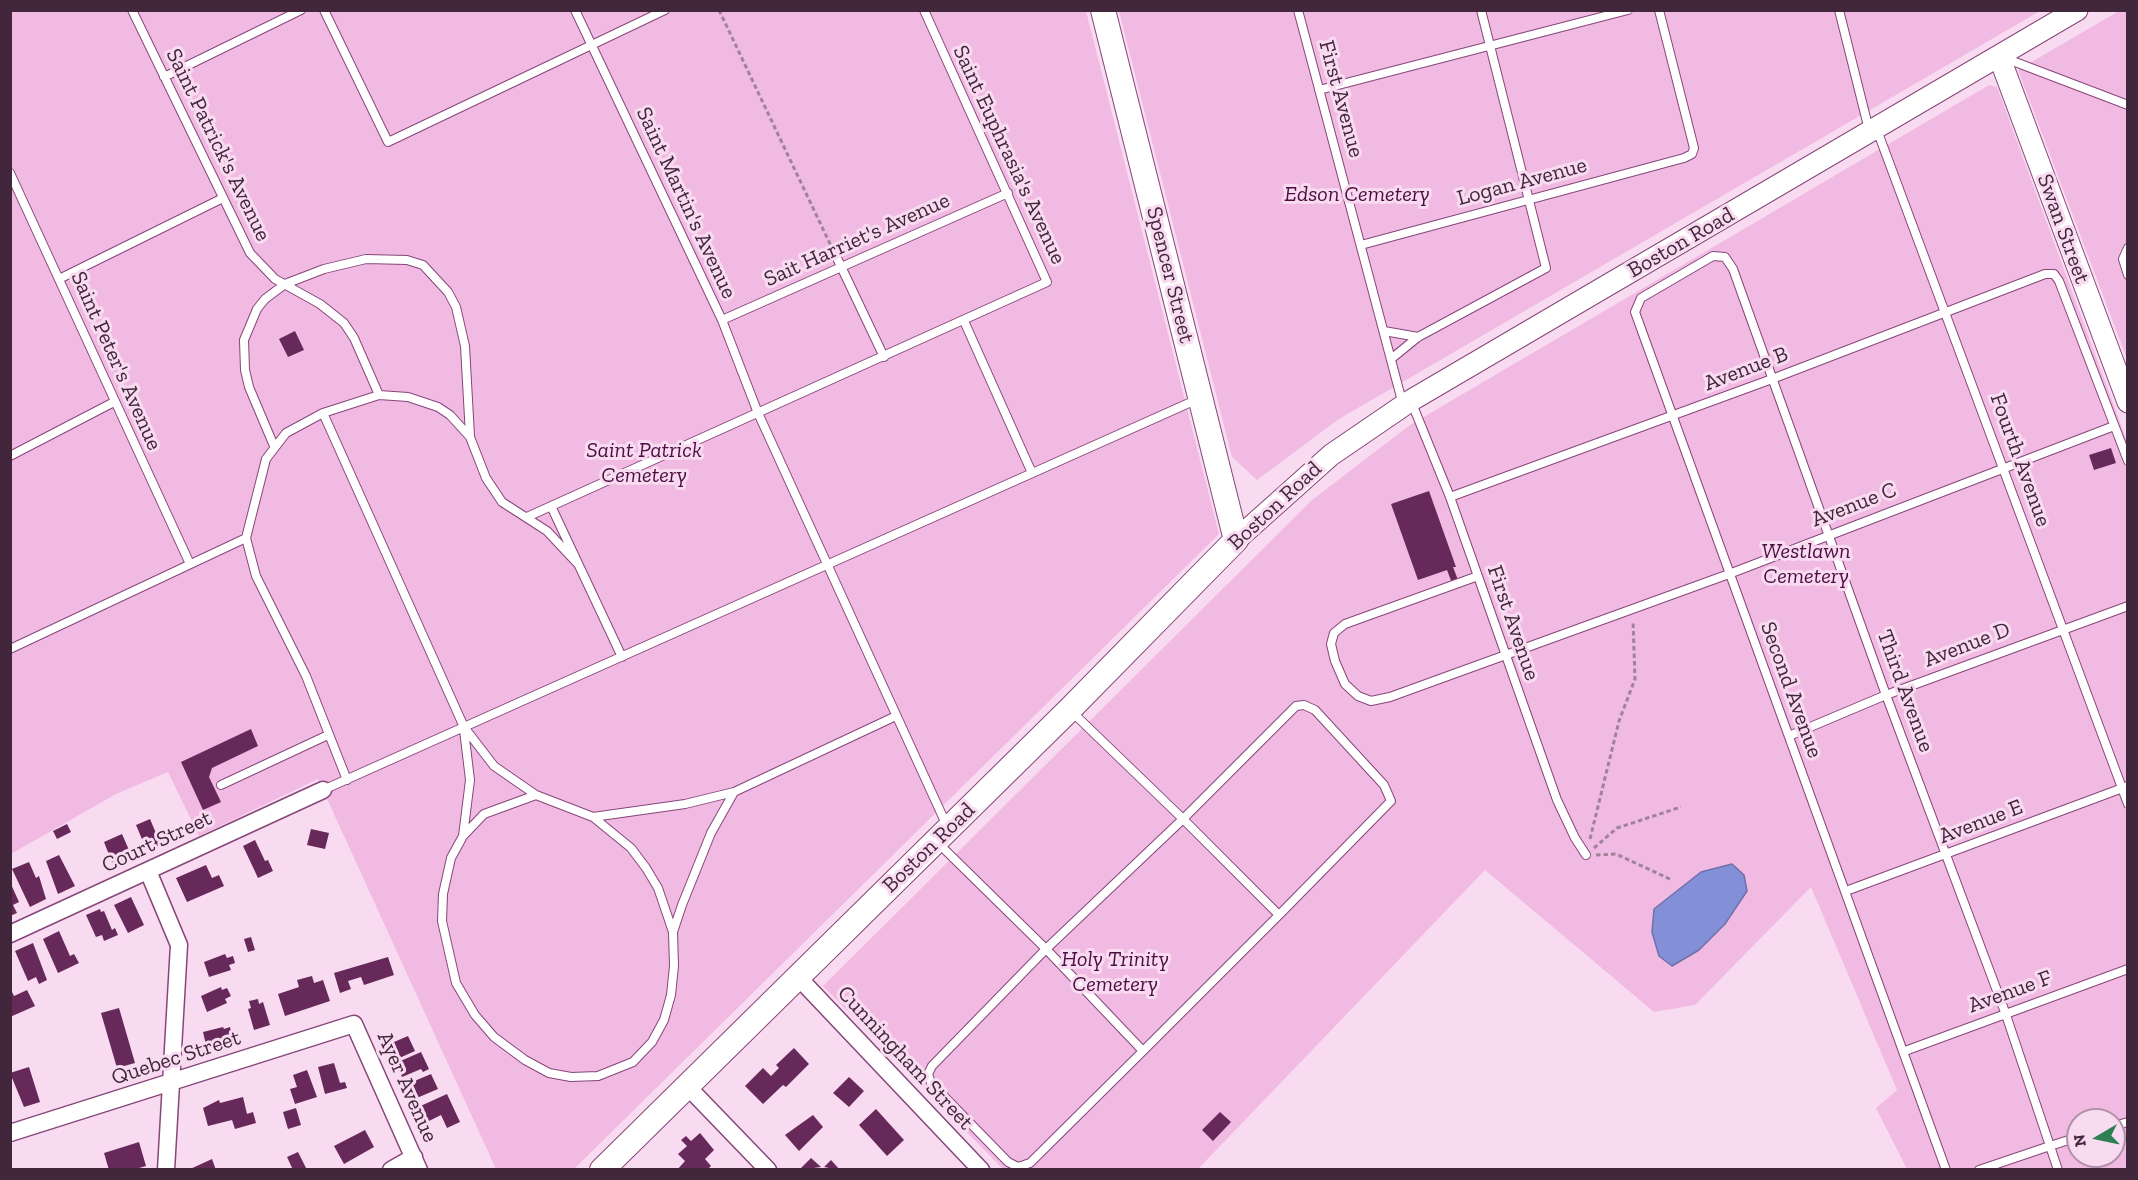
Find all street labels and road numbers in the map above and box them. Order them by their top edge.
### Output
street label: First Avenue [1313,38,1369,160]
street label: Saint Euphrasia's Avenue [947,41,1071,269]
street label: Saint Patrick's Avenue [160,44,276,246]
street label: Saint Martin's Avenue [630,103,742,303]
street label: Logan Avenue [1454,152,1590,212]
street label: Swan Street [2031,171,2095,287]
street label: Sait Harriet's Avenue [760,187,954,293]
street label: Boston Road [1623,202,1739,284]
street label: Spencer Street [1140,204,1200,346]
street label: Saint Peter's Avenue [65,267,167,455]
street label: Avenue B [1700,341,1792,397]
street label: Fourth Avenue [1984,390,2056,530]
street label: Boston Road [1223,456,1327,556]
street label: Avenue C [1808,477,1900,533]
street label: First Avenue [1481,562,1545,684]
street label: Avenue D [1920,617,2014,673]
street label: Second Avenue [1754,618,1828,762]
street label: Third Avenue [1871,626,1939,756]
street label: Avenue E [1935,794,2027,850]
street label: Boston Road [877,797,981,899]
street label: Court Street [98,805,216,879]
street label: Avenue F [1965,965,2055,1019]
street label: Cunningham Street [831,980,979,1136]
street label: Quebec Street [108,1025,244,1091]
street label: Ayer Avenue [371,1028,443,1146]

